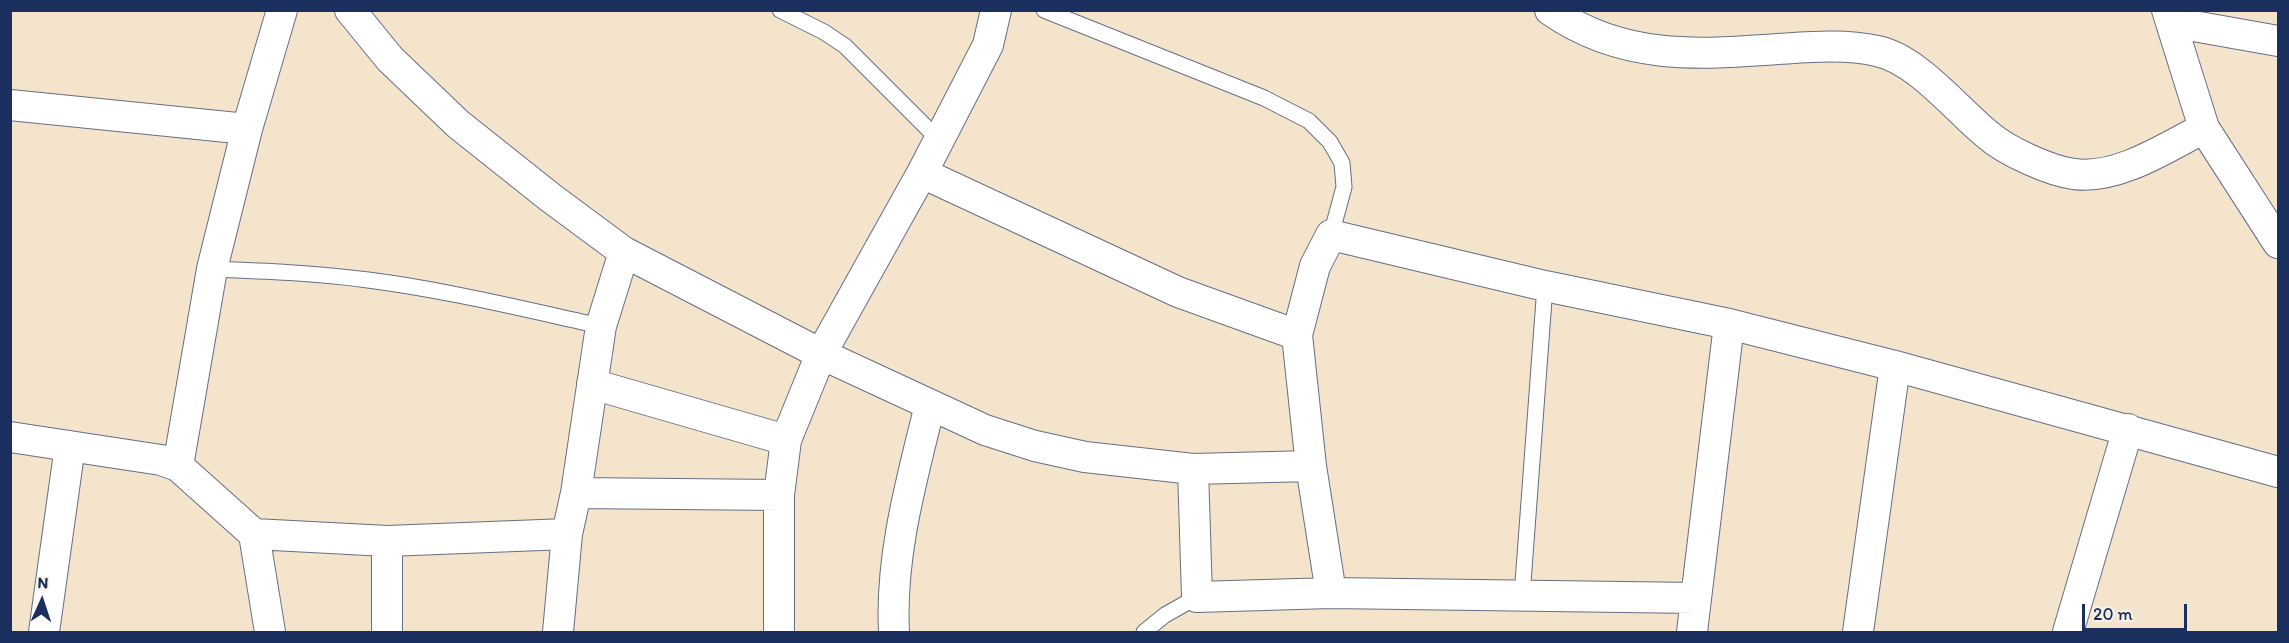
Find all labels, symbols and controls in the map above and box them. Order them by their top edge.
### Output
north arrow [12,571,72,631]
text: N [37,573,49,592]
scale bar [2085,592,2190,630]
text: 20 m [2093,603,2133,625]

